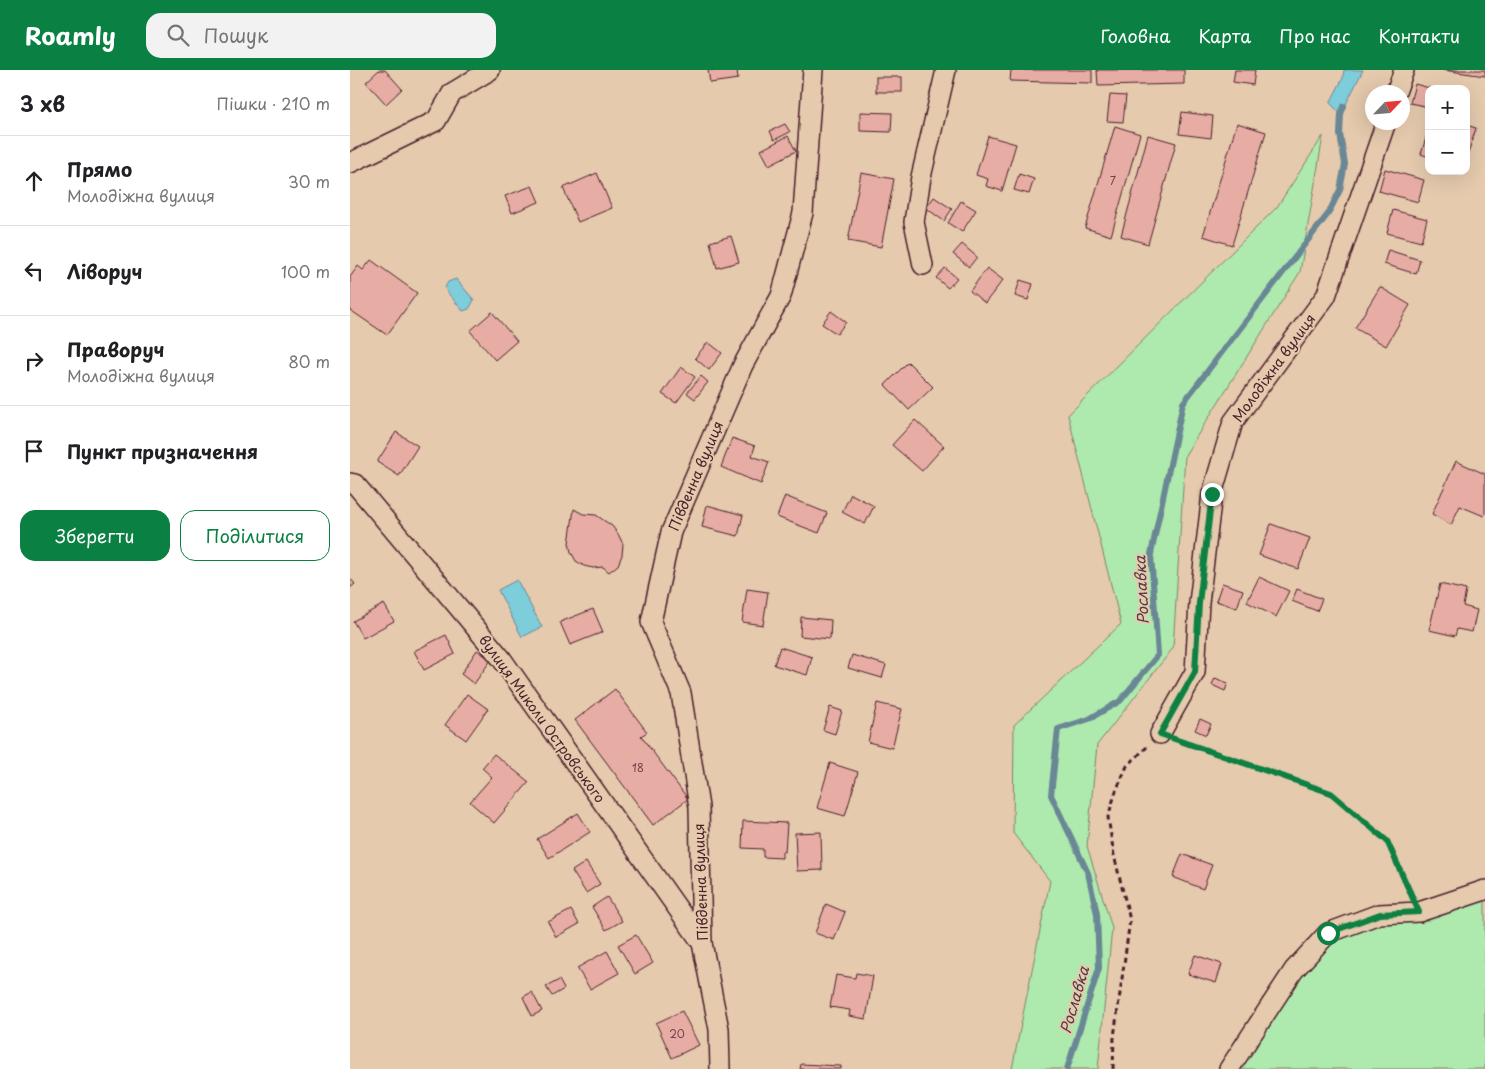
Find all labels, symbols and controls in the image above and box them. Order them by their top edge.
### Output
search box [146,13,496,58]
text: Roamly [25,17,116,53]
icon: search [164,21,192,49]
text: Пошук [204,21,268,49]
text: Головна [1100,22,1170,49]
text: Карта [1198,22,1251,49]
text: Про нас [1279,22,1351,49]
text: Контакти [1379,22,1460,49]
north arrow [1365,85,1410,130]
map controls [1425,85,1470,175]
button: + [1425,85,1470,130]
text: 3 хв [20,87,65,119]
text: Пішки · 210 m [217,91,330,115]
button: − [1425,130,1470,175]
text: Прямо [67,155,132,183]
icon: ahead [20,167,48,195]
text: 30 m [288,169,330,193]
house number: 7 [1110,172,1116,189]
text: Молодіжна вулиця [67,183,215,207]
icon: left [20,257,48,285]
text: Ліворуч [67,257,143,285]
text: 100 m [281,259,330,283]
street label: Молодіжна вулиця [1227,309,1320,426]
text: Праворуч [67,335,164,363]
icon: right [20,347,48,375]
text: 80 m [288,349,330,373]
text: Молодіжна вулиця [67,363,215,387]
street label: Південна вулиця [663,418,728,534]
icon: arrive [20,437,48,465]
text: Пункт призначення [67,437,258,465]
route end [1201,483,1224,506]
button: Зберегти [20,510,170,561]
button: Поділитися [180,510,330,561]
water label: Рославка [1127,554,1154,625]
street label: вулиця Миколи Островського [474,630,611,807]
house number: 18 [632,759,644,776]
street label: Південна вулиця [688,823,713,941]
route start [1317,922,1340,945]
water label: Рославка [1053,963,1094,1036]
house number: 20 [669,1025,685,1042]

